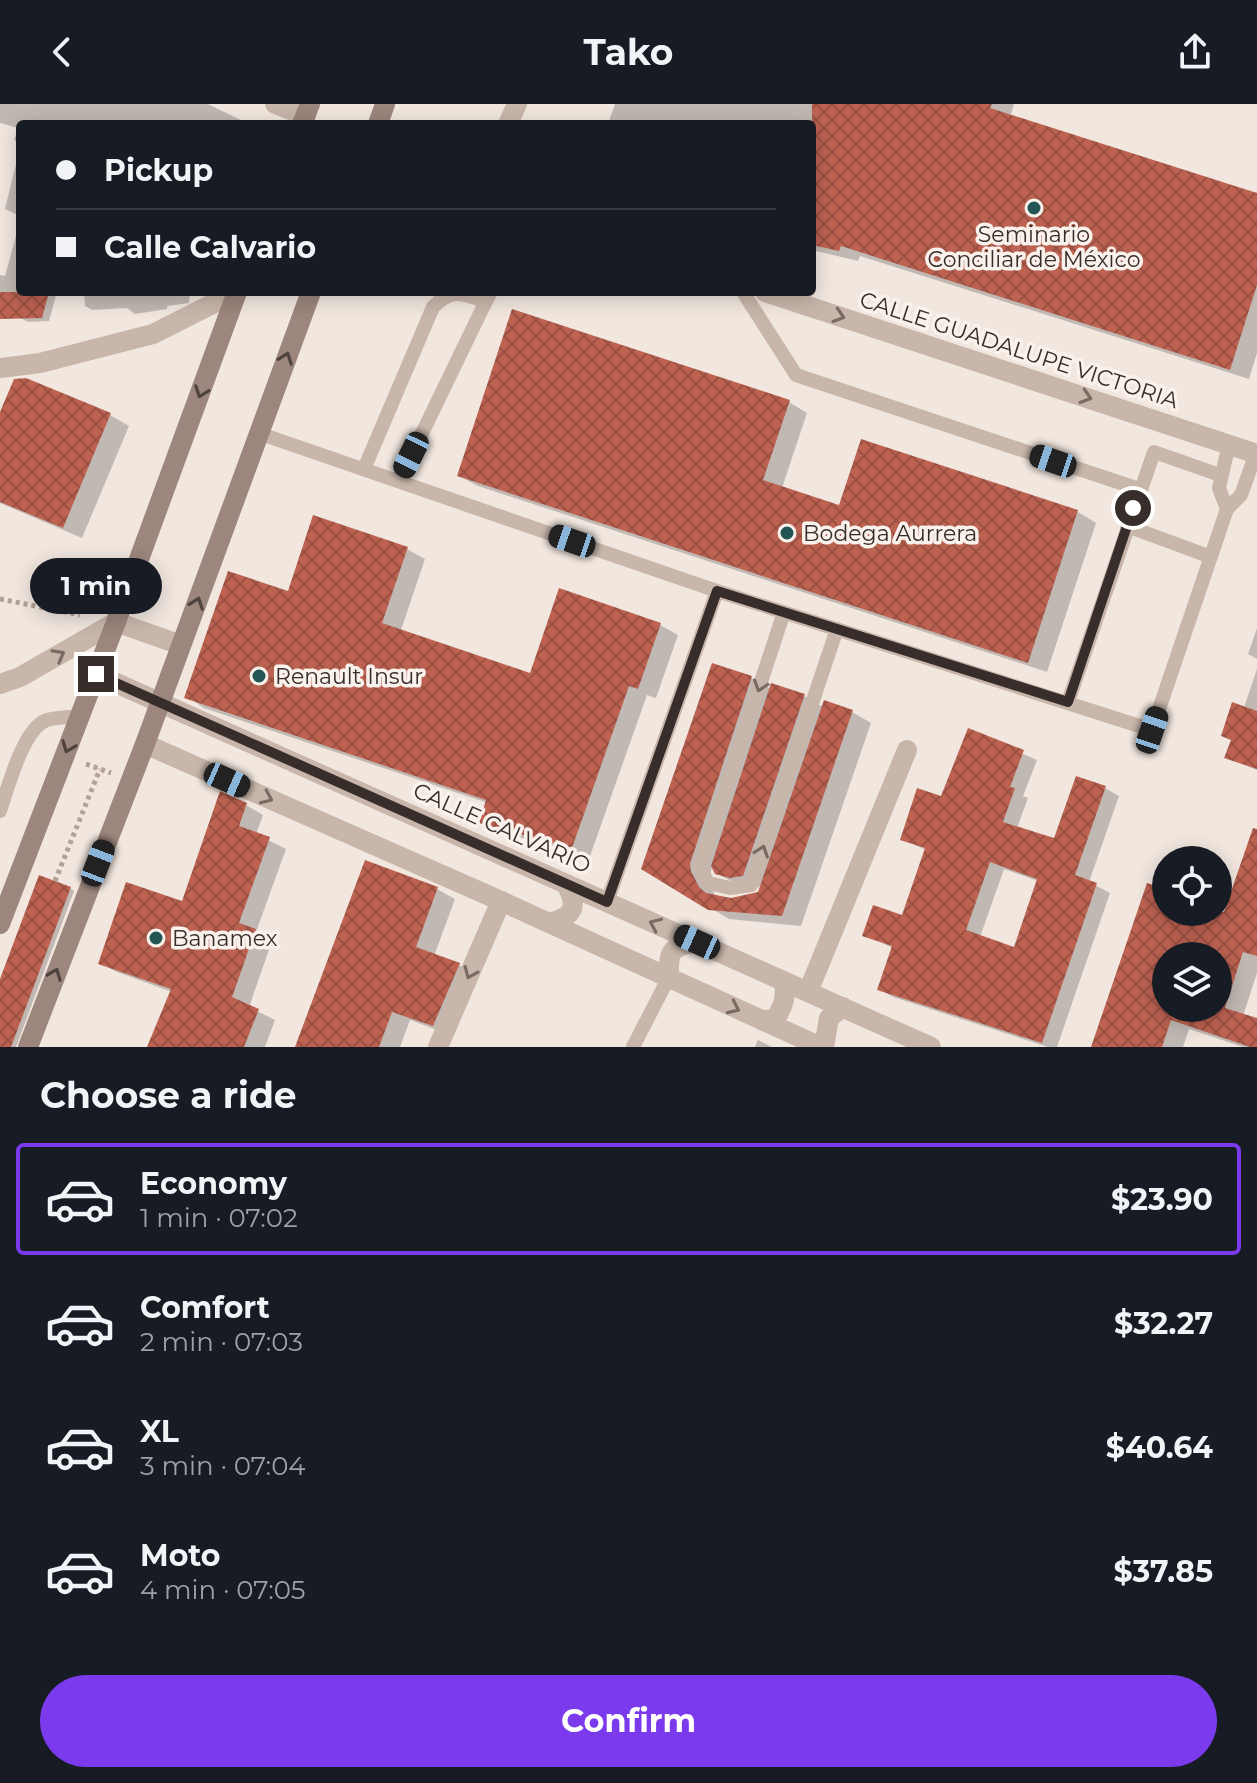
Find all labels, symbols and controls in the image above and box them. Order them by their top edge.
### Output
icon: back [40,30,84,74]
text: Tako [584,30,673,74]
icon: share [1173,30,1217,74]
text: Pickup [104,152,213,189]
marker: Seminario Conciliar de México [1025,199,1043,217]
place label: Seminario Conciliar de México [928,221,1140,273]
text: Calle Calvario [104,229,316,266]
street label: CALLE GUADALUPE VICTORIA [856,286,1182,414]
one-way arrow [831,307,845,323]
one-way arrow [276,352,293,366]
one-way arrow [194,384,211,398]
one-way arrow [1078,388,1092,404]
car [390,428,432,482]
car [1026,442,1080,480]
route start [1115,490,1151,526]
place label: Bodega Aurrera [803,520,977,547]
car [545,522,599,560]
marker: Bodega Aurrera [778,524,796,542]
callout: 1 min [30,558,162,614]
text: 1 min [61,570,131,602]
one-way arrow [187,597,203,611]
one-way arrow [50,649,65,665]
route end [78,656,114,692]
place label: Renault Insur [275,663,423,690]
marker: Renault Insur [250,667,268,685]
one-way arrow [753,678,769,692]
car [1133,703,1171,757]
one-way arrow [61,739,77,753]
car [200,759,254,801]
street label: CALLE CALVARIO [409,777,595,879]
one-way arrow [259,788,273,804]
car [78,836,118,890]
one-way arrow [753,845,769,859]
map controls [1152,846,1232,1022]
button: locate [1152,846,1232,926]
one-way arrow [649,917,663,933]
car [670,921,724,963]
place label: Banamex [172,925,278,952]
marker: Banamex [147,929,165,947]
button: layers [1152,942,1232,1022]
one-way arrow [464,964,480,979]
one-way arrow [45,968,62,982]
one-way arrow [726,998,741,1014]
text: Choose a ride [40,1073,297,1117]
icon: car [44,1163,116,1235]
text: Economy [140,1165,287,1202]
text: $23.90 [1111,1181,1213,1218]
text: 1 min · 07:02 [140,1202,298,1234]
icon: car [44,1287,116,1359]
text: Comfort [140,1289,270,1326]
text: $32.27 [1114,1305,1213,1342]
text: 2 min · 07:03 [140,1326,303,1358]
icon: car [44,1411,116,1483]
text: XL [140,1413,179,1450]
text: $40.64 [1106,1429,1213,1466]
text: 3 min · 07:04 [140,1450,306,1482]
icon: car [44,1535,116,1607]
text: Moto [140,1537,221,1574]
text: $37.85 [1114,1553,1213,1590]
text: 4 min · 07:05 [140,1574,306,1606]
button: Confirm [40,1675,1217,1767]

